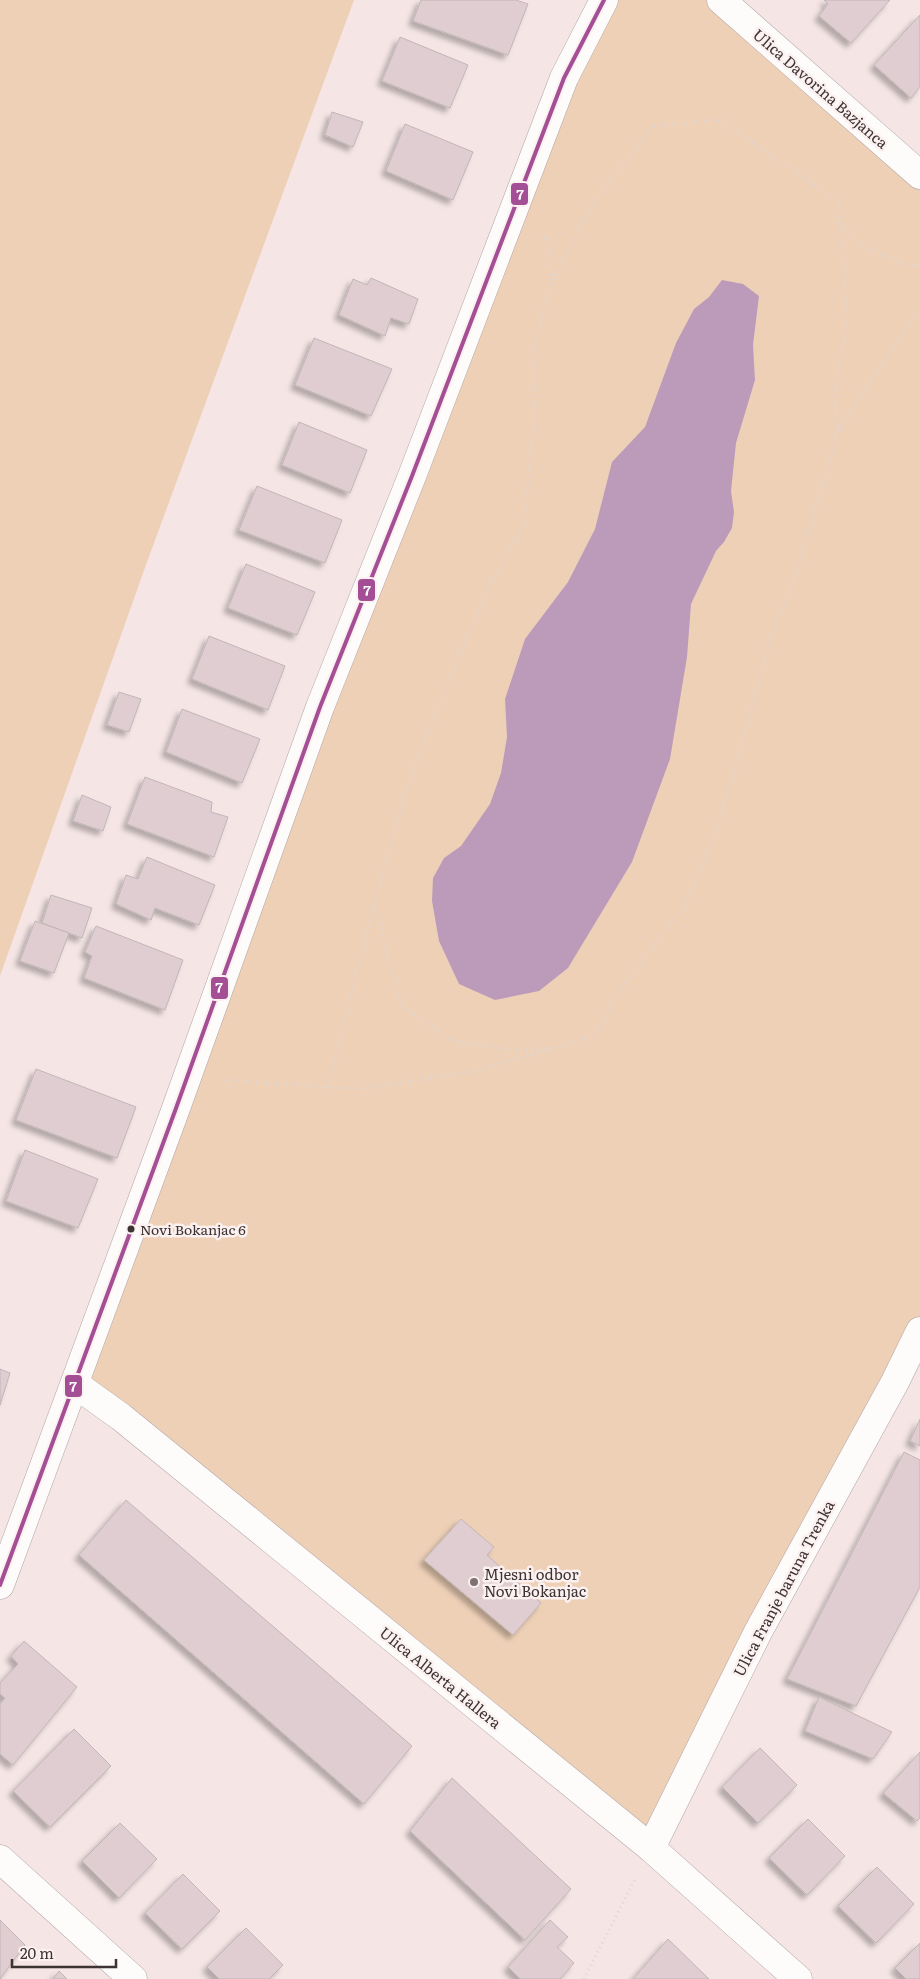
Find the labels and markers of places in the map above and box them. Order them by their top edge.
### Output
place label: Novi Bokanjac 6 [140,1219,246,1239]
marker: Novi Bokanjac 6 [126,1224,136,1234]
place label: Mjesni odbor Novi Bokanjac [484,1562,587,1602]
marker: Mjesni odbor Novi Bokanjac [468,1576,480,1588]

